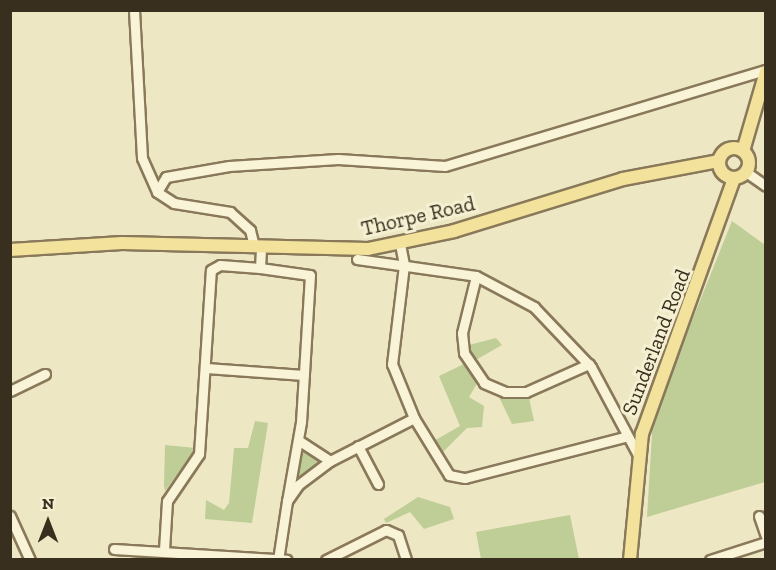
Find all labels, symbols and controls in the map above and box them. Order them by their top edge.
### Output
street label: Thorpe Road [359,191,477,241]
street label: Sunderland Road [617,265,695,419]
north arrow [18,492,78,552]
text: N [42,494,54,513]

